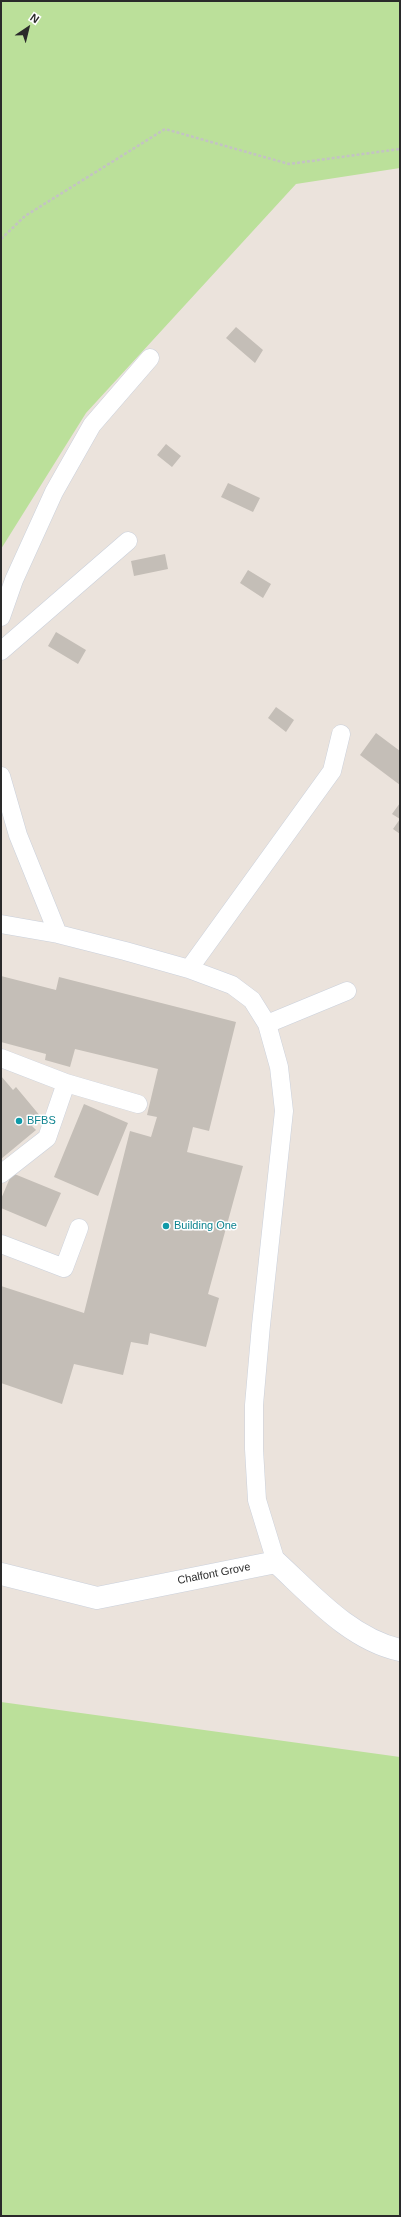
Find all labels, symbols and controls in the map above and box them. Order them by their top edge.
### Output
north arrow [8,8,48,48]
text: N [28,11,42,25]
place label: BFBS [27,1114,56,1128]
marker: BFBS [14,1116,24,1126]
place label: Building One [174,1219,237,1233]
marker: Building One [161,1221,171,1231]
street label: Chalfont Grove [176,1560,252,1588]

